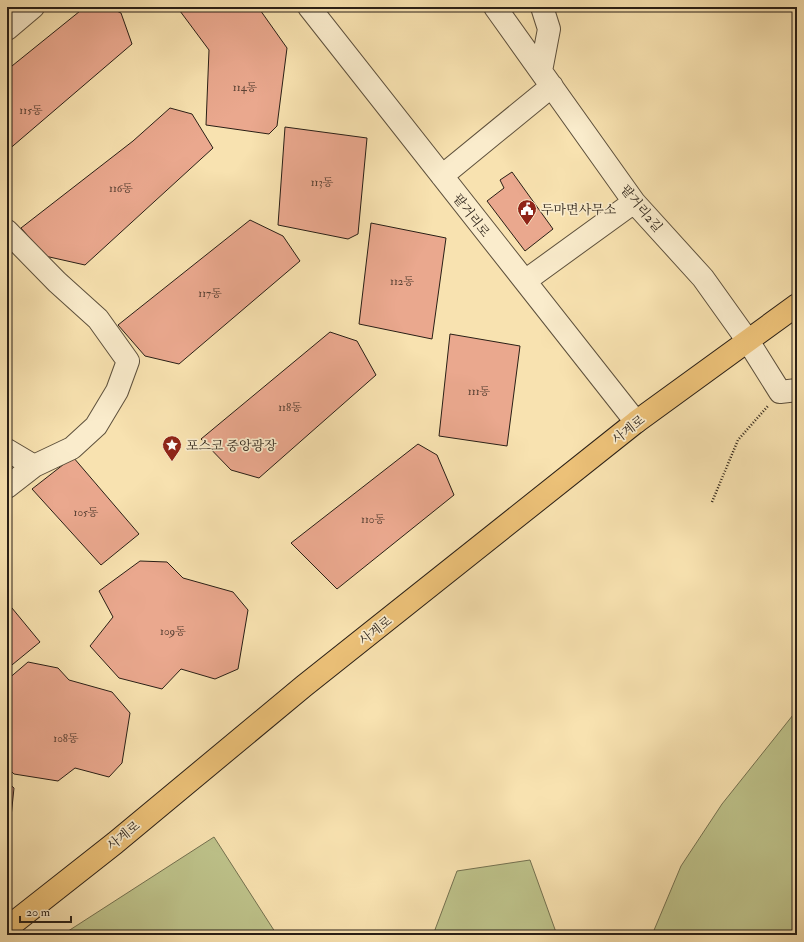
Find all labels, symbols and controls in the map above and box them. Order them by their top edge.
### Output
house number: 114동 [233,81,258,94]
house number: 115동 [19,104,43,117]
house number: 113동 [311,176,334,189]
house number: 116동 [109,182,133,195]
street label: 팥거리2길 [617,182,666,236]
street label: 팥거리로 [449,191,493,241]
public building icon: 두마면사무소 [516,198,538,226]
place label: 두마면사무소 [541,202,617,218]
house number: 112동 [390,275,414,288]
house number: 117동 [198,287,222,300]
house number: 111동 [468,385,491,398]
house number: 118동 [278,401,302,414]
street label: 사계로 [609,412,649,448]
place icon: 포스코 중앙광장 [161,434,183,462]
place label: 포스코 중앙광장 [186,438,277,454]
house number: 105동 [74,506,99,519]
house number: 110동 [361,513,385,526]
street label: 사계로 [356,613,396,649]
house number: 109동 [160,625,186,638]
house number: 108동 [53,732,79,745]
street label: 사계로 [104,817,144,854]
scale bar [20,898,71,924]
text: 20 m [26,905,51,920]

